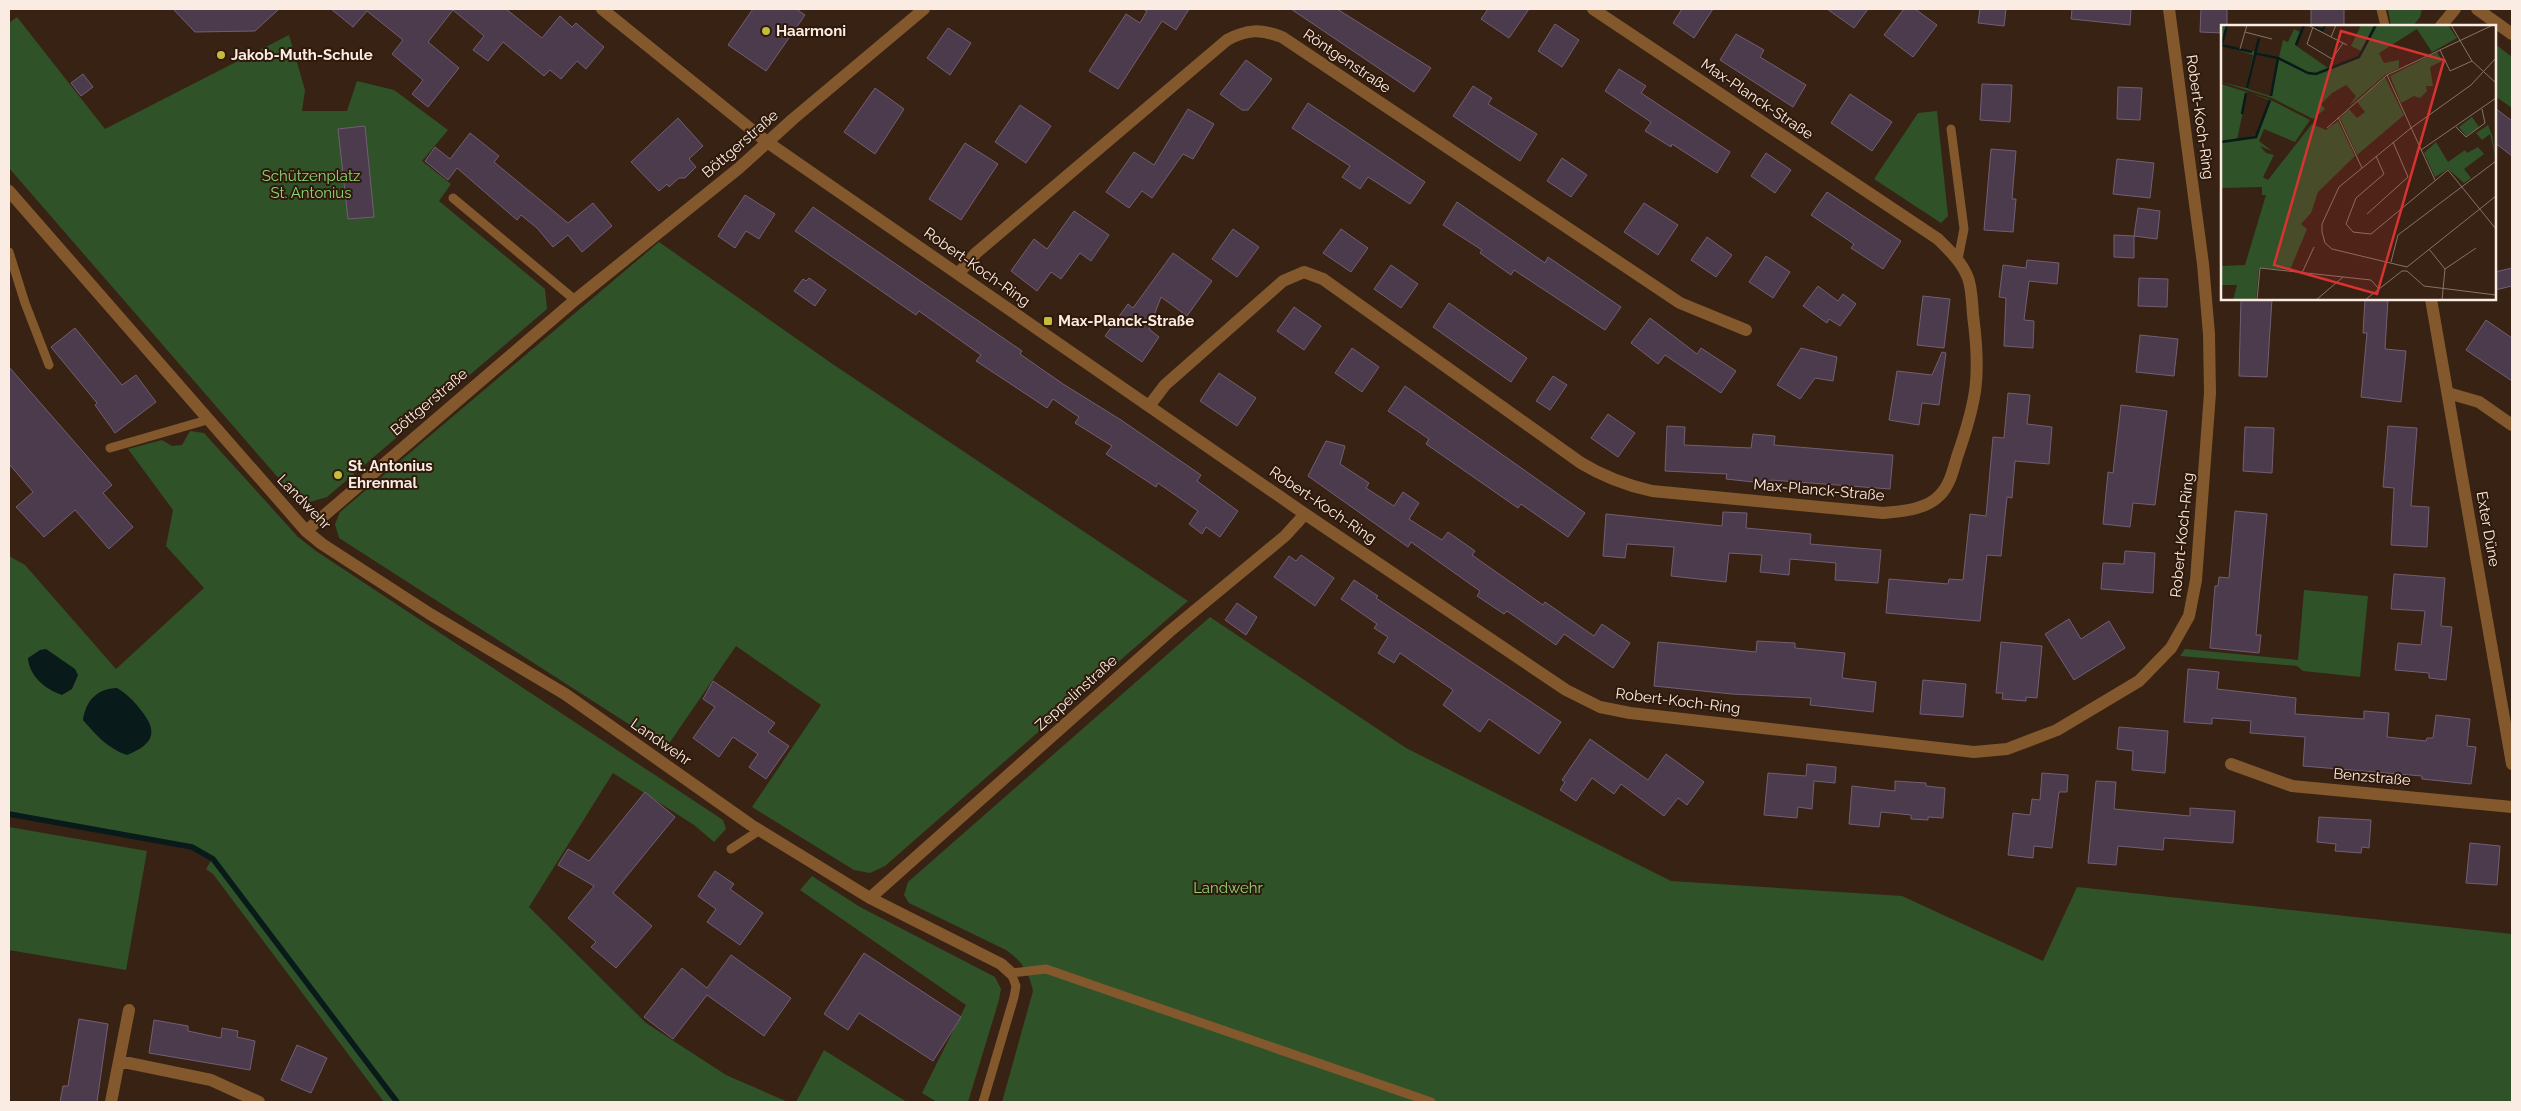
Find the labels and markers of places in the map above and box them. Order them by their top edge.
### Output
place label: Haarmoni [776,22,846,40]
marker: Haarmoni [760,25,772,37]
place label: Jakob-Muth-Schule [231,46,373,64]
marker: Jakob-Muth-Schule [215,49,227,61]
place label: Max-Planck-Straße [1058,312,1194,330]
marker: Max-Planck-Straße [1042,315,1054,327]
place label: St. Antonius Ehrenmal [348,457,433,492]
marker: St. Antonius Ehrenmal [332,469,344,481]

